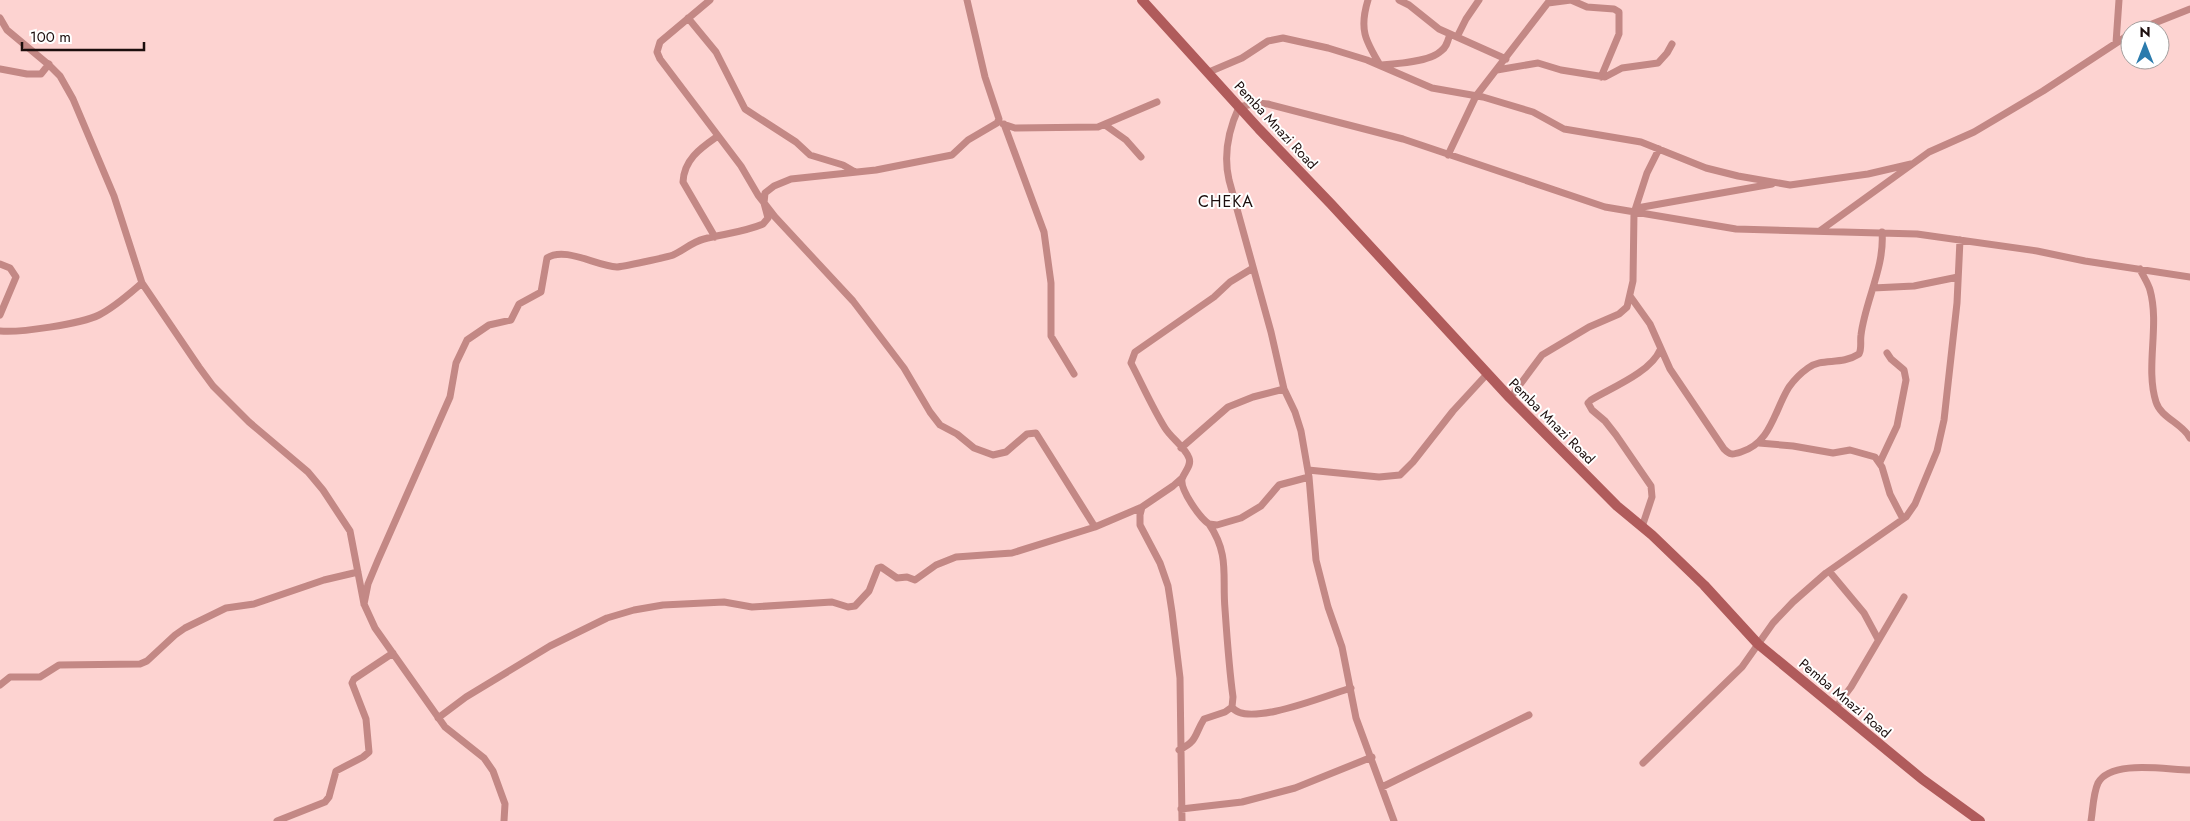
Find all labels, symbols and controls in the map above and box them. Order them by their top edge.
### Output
scale bar [22,20,145,52]
north arrow [2120,20,2170,70]
text: N [2139,22,2151,42]
text: 100 m [30,26,71,48]
street label: Pemba Mnazi Road [1230,76,1322,174]
district label: CHEKA [1198,190,1254,213]
street label: Pemba Mnazi Road [1505,374,1599,468]
street label: Pemba Mnazi Road [1795,654,1895,742]

